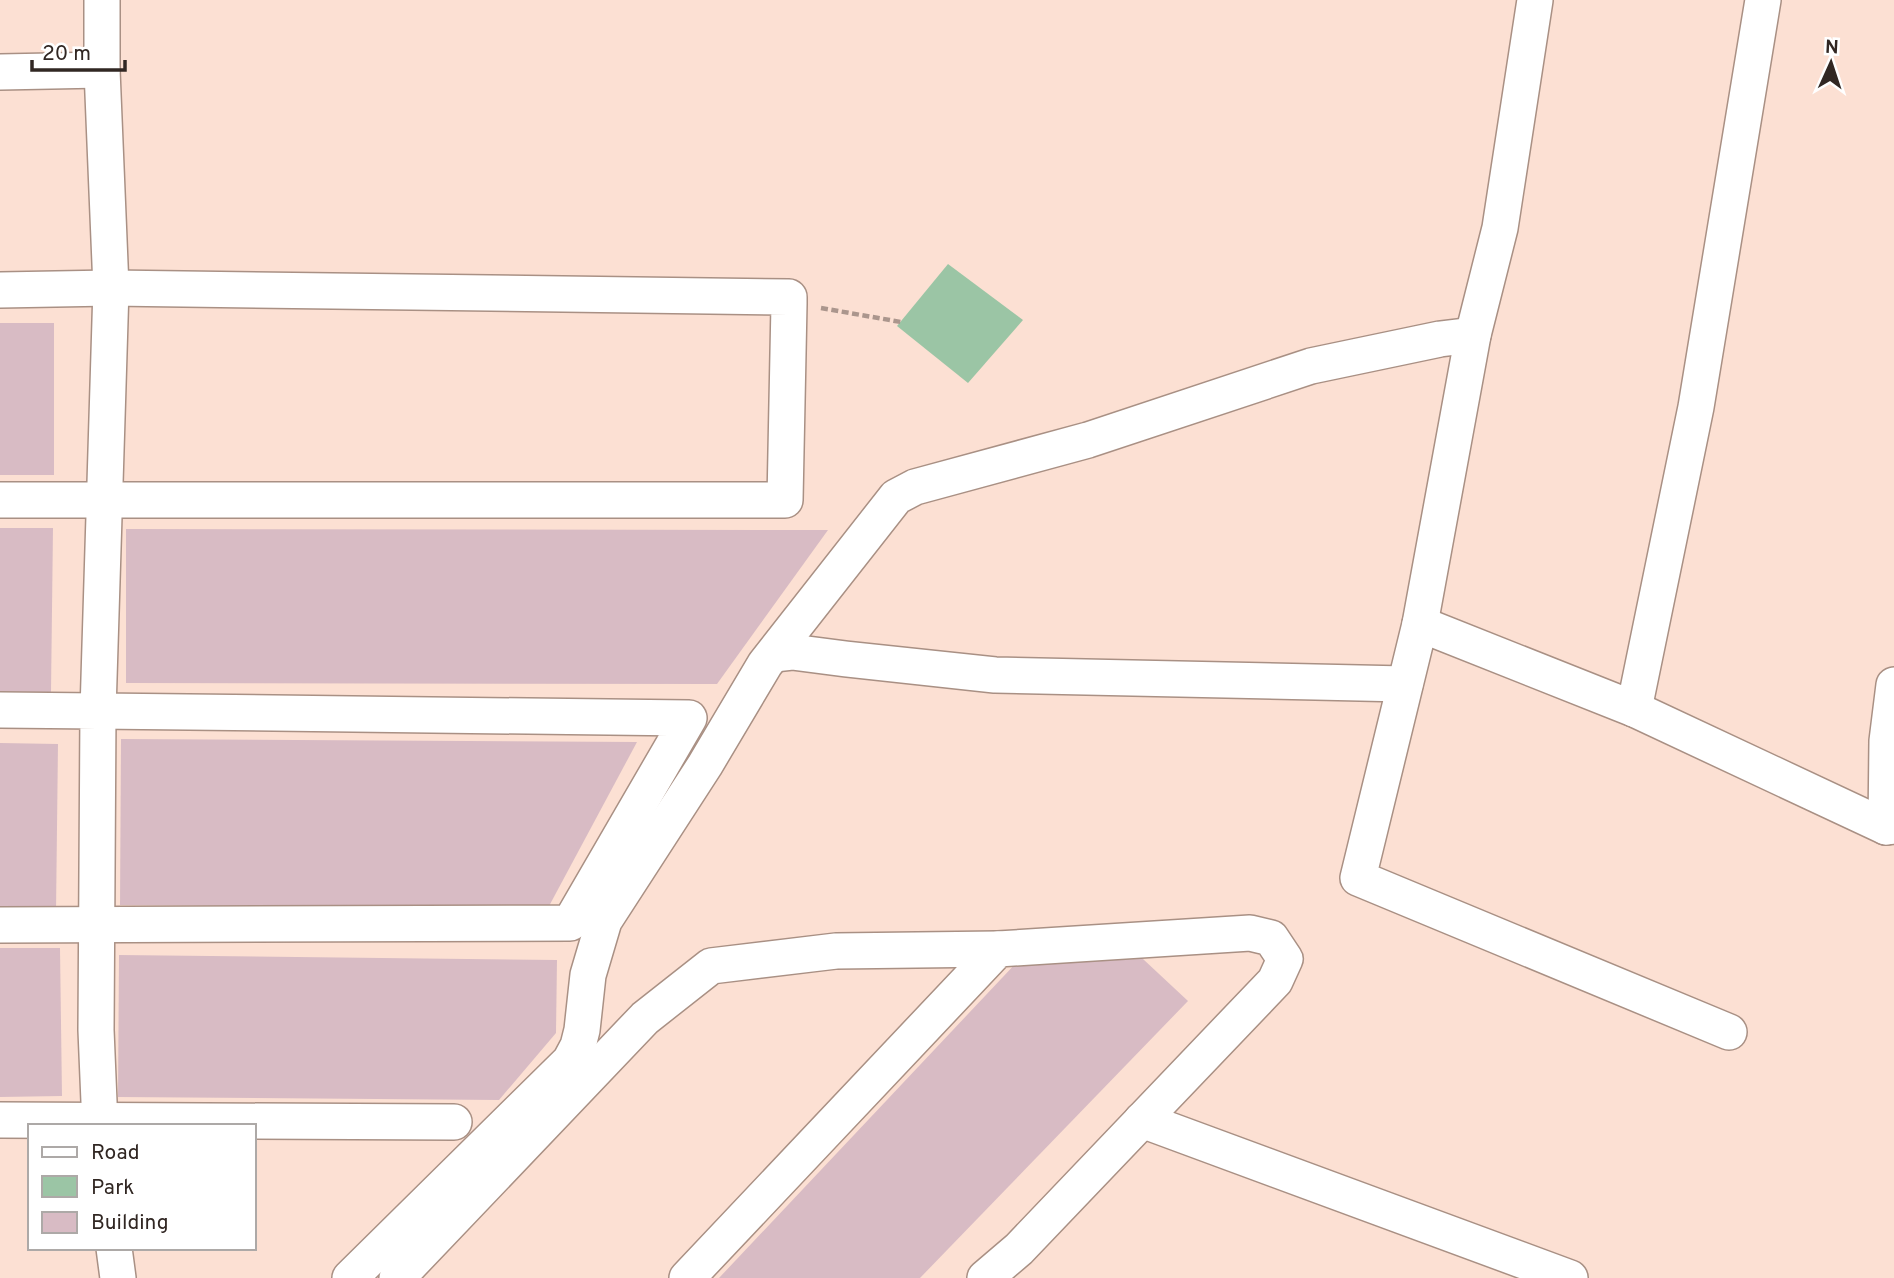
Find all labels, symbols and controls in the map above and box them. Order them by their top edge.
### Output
scale bar [32,28,124,72]
north arrow [1796,28,1866,98]
text: N [1824,36,1839,60]
text: 20 m [42,41,91,68]
legend [28,1124,256,1250]
text: Road [91,1140,140,1167]
text: Park [91,1175,134,1202]
text: Building [91,1210,169,1237]

